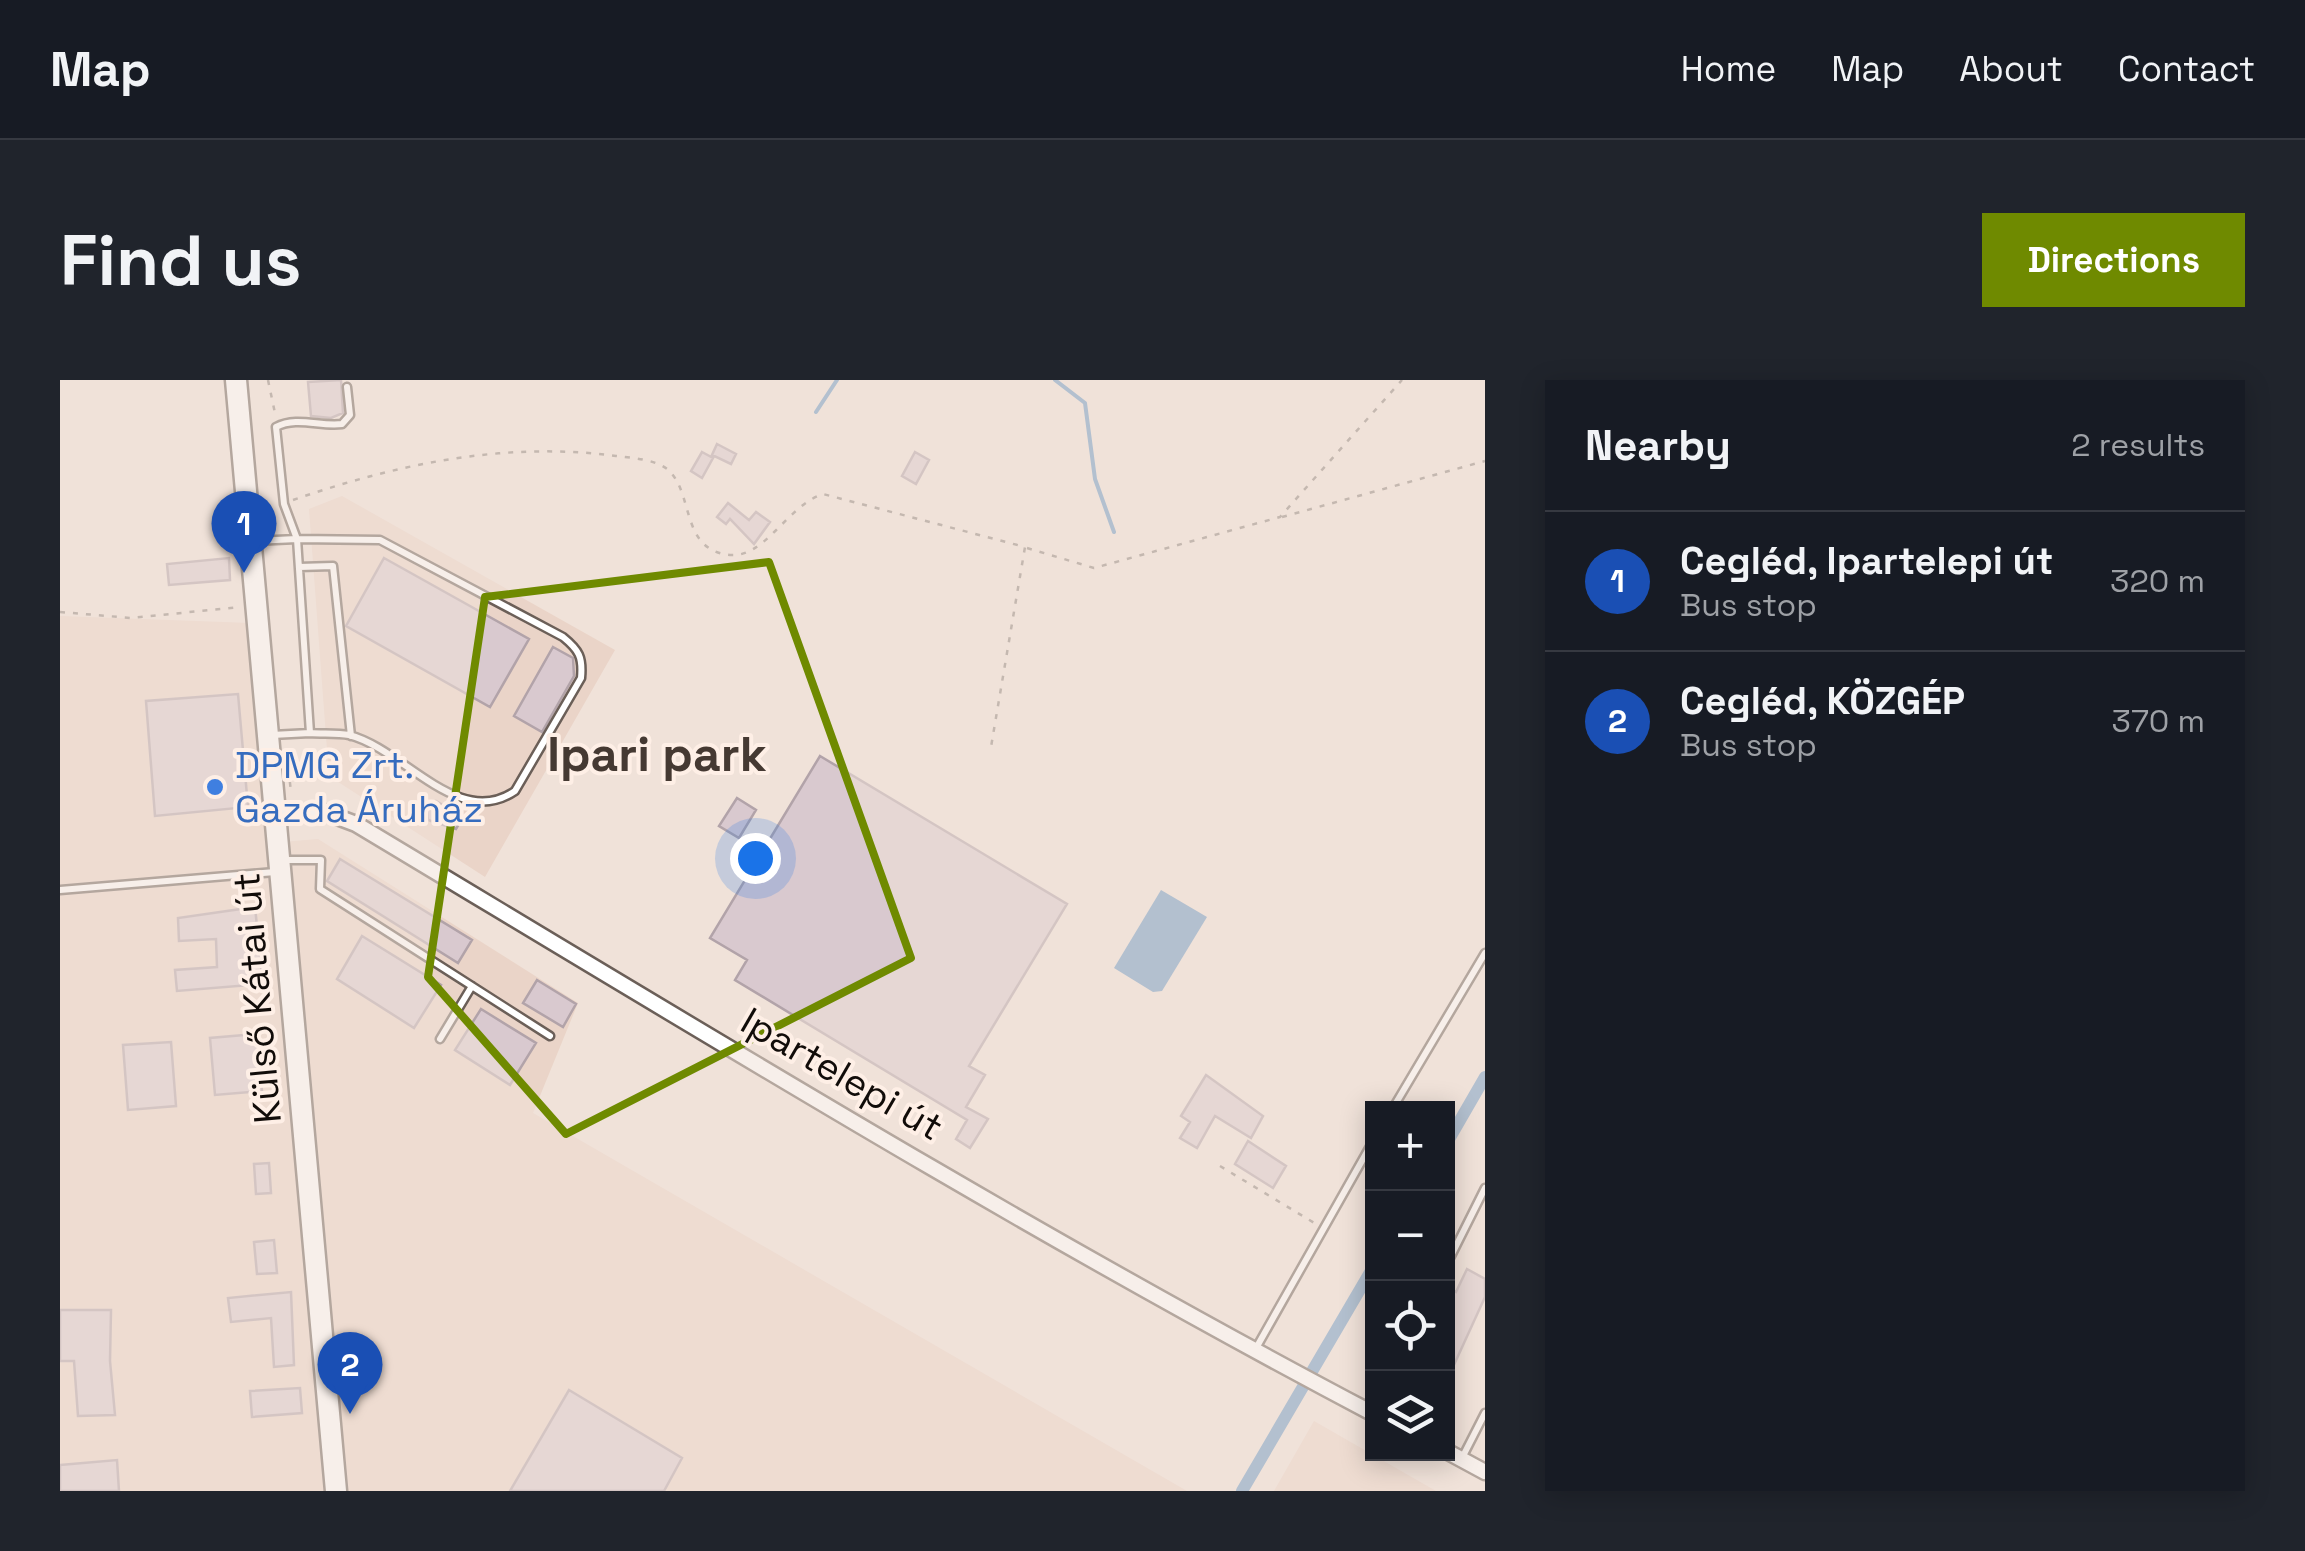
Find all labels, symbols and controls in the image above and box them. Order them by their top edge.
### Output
text: Map [50,39,151,100]
text: Home [1681,47,1776,91]
text: Map [1831,47,1904,91]
text: About [1959,47,2063,91]
text: Contact [2118,47,2255,91]
button: Directions [1982,213,2245,307]
text: Find us [60,216,301,305]
text: Nearby [1585,419,1731,472]
text: 2 results [2071,425,2205,465]
pin: 1 [212,490,276,573]
text: Cegléd, Ipartelepi út [1680,537,2053,585]
text: 1 [1610,561,1625,601]
text: 320 m [2110,561,2205,601]
text: Bus stop [1680,585,1817,625]
text: Cegléd, KÖZGÉP [1680,677,1965,725]
text: 2 [1608,701,1627,741]
text: 370 m [2112,701,2205,741]
district label: Ipari park [547,724,767,785]
text: Bus stop [1680,725,1817,765]
place label: DPMG Zrt. Gazda Áruház [235,741,483,833]
marker: DPMG Zrt. Gazda Áruház [204,776,226,798]
your location [730,833,781,884]
street label: Külső Kátai út [222,871,292,1125]
street label: Ipartelepi út [732,997,952,1151]
map controls [1365,1101,1455,1461]
button: + [1365,1101,1455,1191]
button: − [1365,1191,1455,1281]
button: locate [1365,1281,1455,1371]
pin: 2 [318,1332,382,1414]
button: layers [1365,1371,1455,1461]

